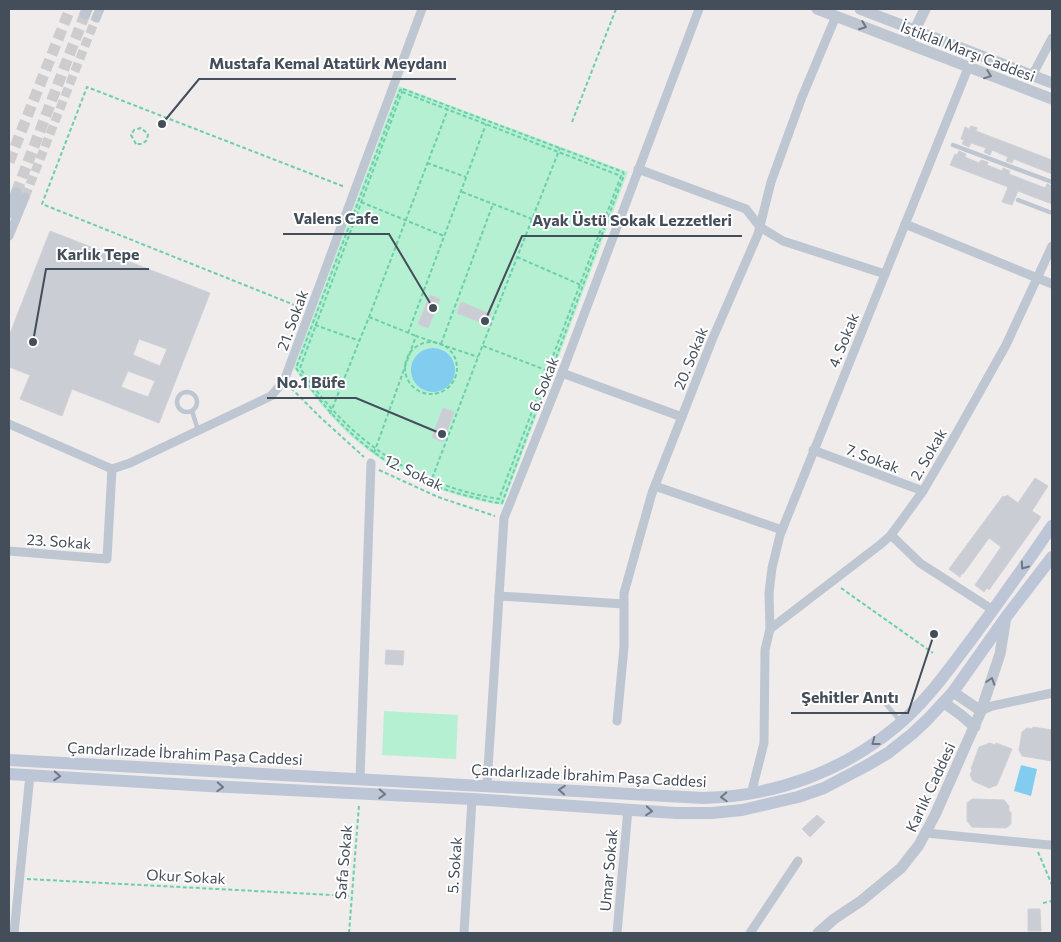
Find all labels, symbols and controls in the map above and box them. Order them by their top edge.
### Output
street label: İstiklal Marşı Caddesi [898,17,1038,85]
one-way arrow [858,20,866,30]
callout: Mustafa Kemal Atatürk Meydanı [199,48,456,79]
text: Mustafa Kemal Atatürk Meydanı [209,53,447,72]
one-way arrow [983,69,991,79]
callout: Valens Cafe [283,203,389,234]
callout: Ayak Üstü Sokak Lezzetleri [522,205,742,236]
text: Valens Cafe [293,208,379,227]
text: Ayak Üstü Sokak Lezzetleri [532,210,732,229]
callout: Karlık Tepe [46,238,149,269]
text: Karlık Tepe [57,244,139,263]
street label: 21. Sokak [273,287,311,353]
street label: 4. Sokak [824,310,862,370]
street label: 20. Sokak [669,324,711,392]
street label: 6. Sokak [524,354,562,414]
callout: No.1 Büfe [267,367,356,398]
text: No.1 Büfe [276,372,346,391]
street label: 2. Sokak [906,425,950,483]
street label: 7. Sokak [844,440,902,476]
street label: 12. Sokak [382,450,446,494]
street label: 23. Sokak [26,530,92,552]
one-way arrow [1021,560,1030,570]
one-way arrow [985,678,995,686]
callout: Şehitler Anıtı [791,682,908,713]
text: Şehitler Anıtı [801,687,899,706]
one-way arrow [871,736,881,745]
street label: Çandarlızade İbrahim Paşa Caddesi [67,738,303,768]
street label: Karlık Caddesi [901,739,959,835]
street label: Çandarlızade İbrahim Paşa Caddesi [471,760,707,790]
one-way arrow [54,771,62,782]
one-way arrow [216,781,224,792]
one-way arrow [558,785,566,796]
one-way arrow [378,789,386,800]
one-way arrow [720,792,728,803]
one-way arrow [645,805,653,816]
street label: Safa Sokak [331,824,355,900]
street label: Umar Sokak [595,828,621,912]
street label: 5. Sokak [443,836,465,894]
street label: Okur Sokak [146,865,226,887]

